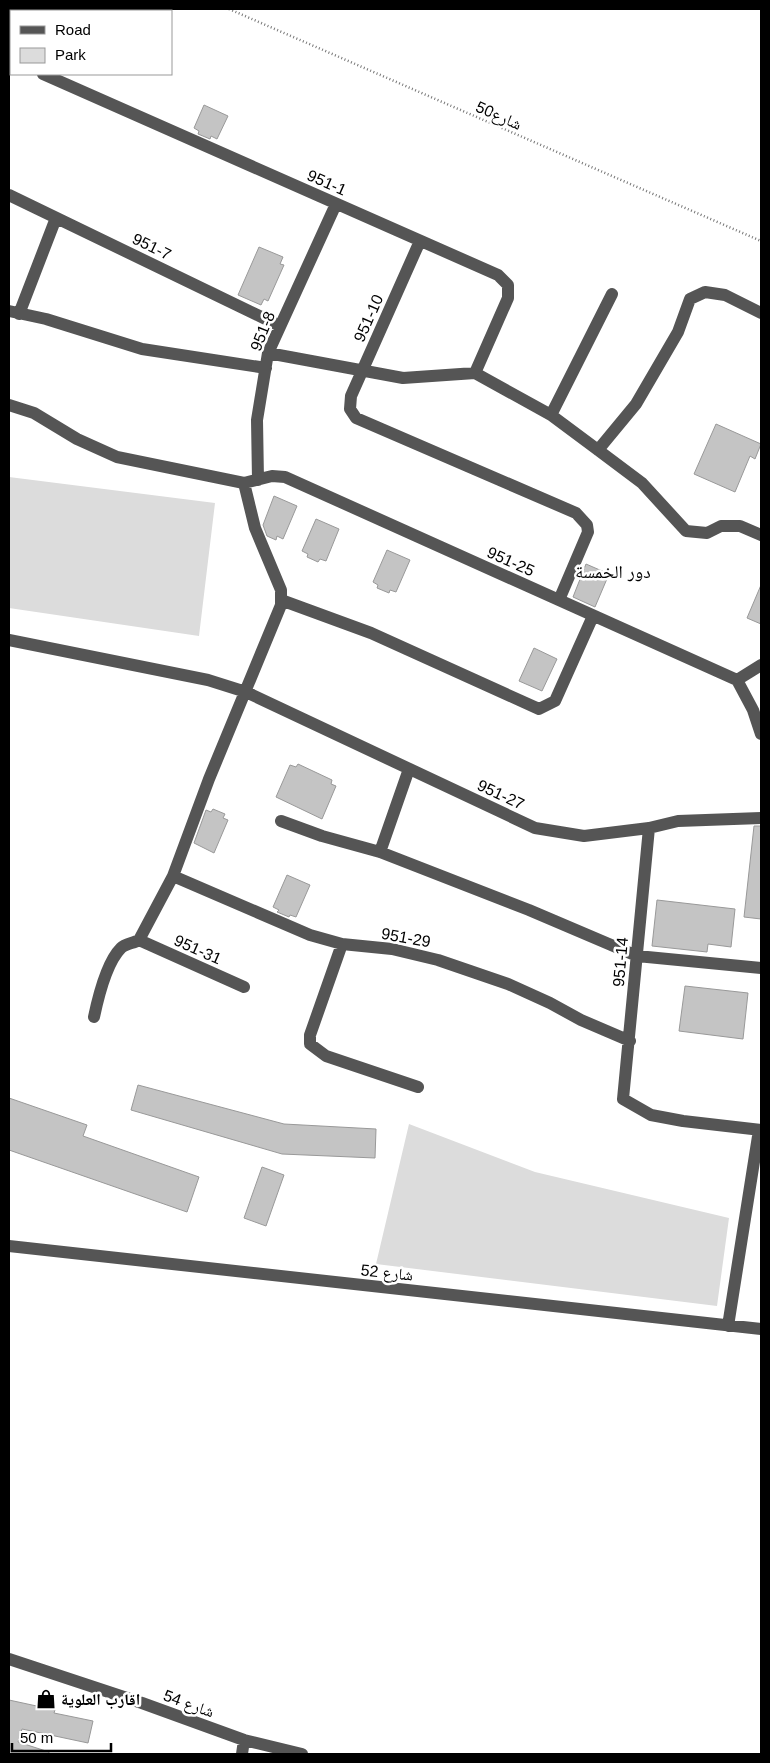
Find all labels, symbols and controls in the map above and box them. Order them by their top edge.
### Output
legend [10,10,172,75]
text: Road [55,21,91,38]
text: Park [55,46,86,63]
street label: شارع50 [473,98,524,135]
street label: 951-1 [305,166,349,199]
street label: 951-7 [130,230,174,263]
street label: 951-10 [351,292,386,344]
street label: 951-8 [247,309,278,353]
street label: 951-25 [485,544,537,579]
district label: دور الخمسة [575,562,651,582]
street label: 951-27 [475,776,527,813]
street label: 951-29 [380,925,432,950]
street label: 951-31 [172,932,224,967]
street label: 951-14 [610,936,631,988]
street label: شارع 52 [360,1261,414,1286]
street label: شارع 54 [160,1686,216,1722]
shop icon: اقارب العلوية [35,1688,57,1710]
place label: اقارب العلوية [61,1691,140,1709]
scale bar [12,1720,111,1752]
text: 50 m [20,1729,53,1746]

